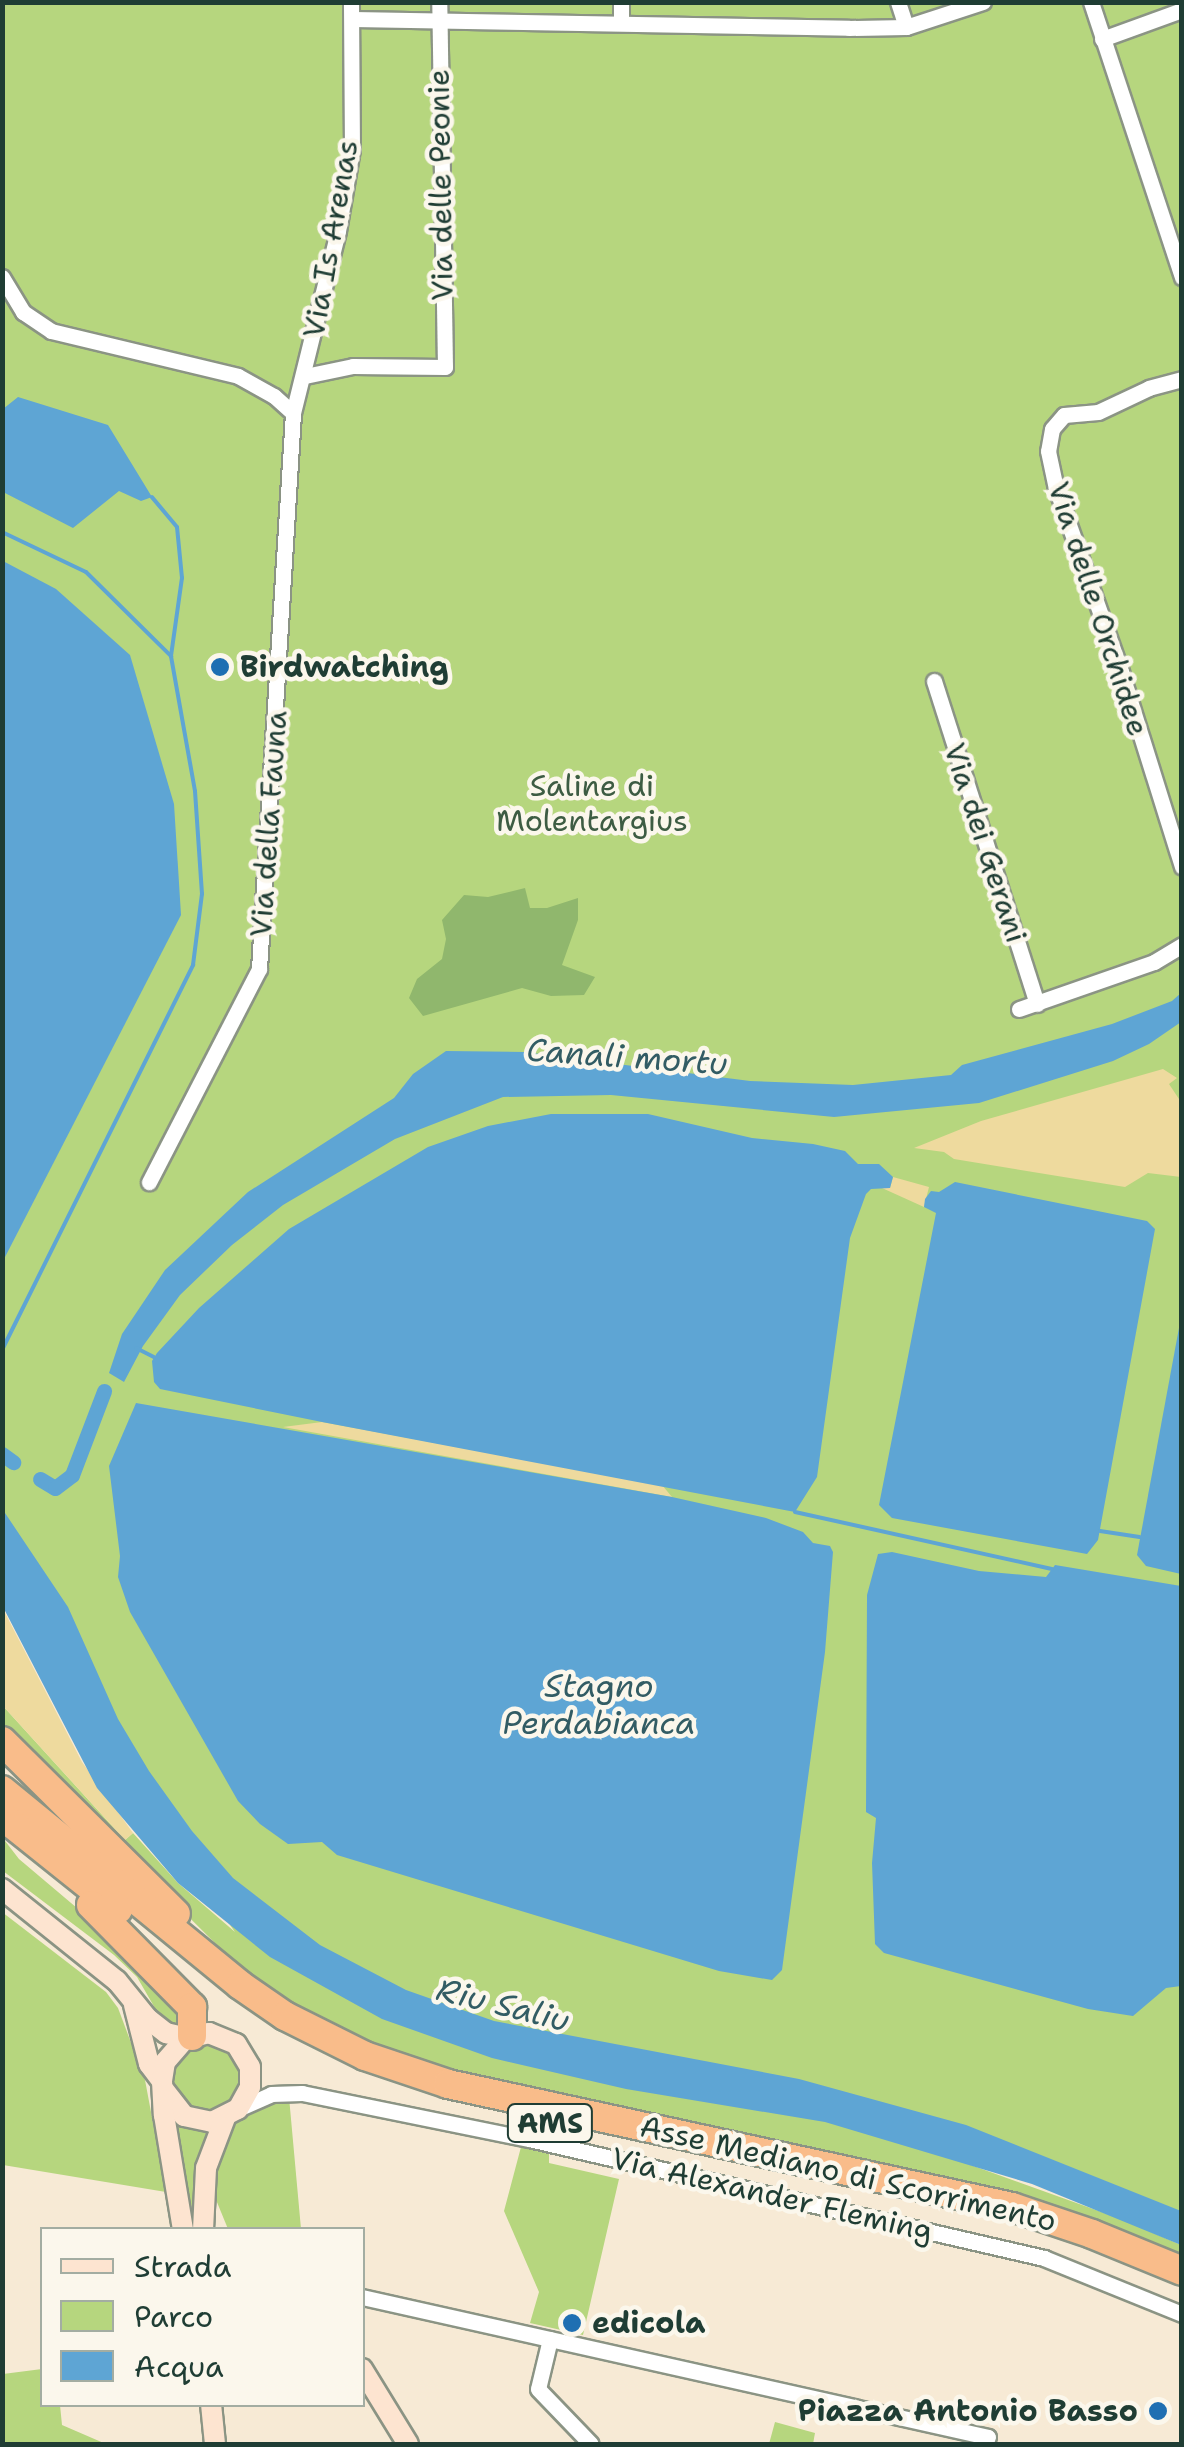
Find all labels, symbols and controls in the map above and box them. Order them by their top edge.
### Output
street label: Via delle Peonie [421,69,461,301]
street label: Via Is Arenas [296,137,366,341]
street label: Via delle Orchidee [1040,477,1156,741]
place label: Birdwatching [240,649,449,685]
marker: Birdwatching [209,656,231,678]
street label: Via della Fauna [243,709,295,939]
street label: Via dei Gerani [936,739,1034,947]
park label: Saline di Molentargius [496,768,688,838]
water label: Canali mortu [525,1031,729,1083]
water label: Stagno Perdabianca [503,1668,695,1743]
water label: Riu Saliu [433,1970,573,2040]
road number: AMS [505,2100,595,2146]
street label: Asse Mediano di Scorrimento [636,2109,1060,2239]
street label: Via Alexander Fleming [608,2141,936,2249]
legend [40,2227,365,2407]
text: Strada [134,2246,232,2287]
text: Parco [134,2296,213,2337]
place label: edicola [592,2305,705,2341]
marker: edicola [561,2312,583,2334]
text: Acqua [134,2346,224,2387]
place label: Piazza Antonio Basso [798,2393,1138,2429]
marker: Piazza Antonio Basso [1147,2400,1169,2422]

